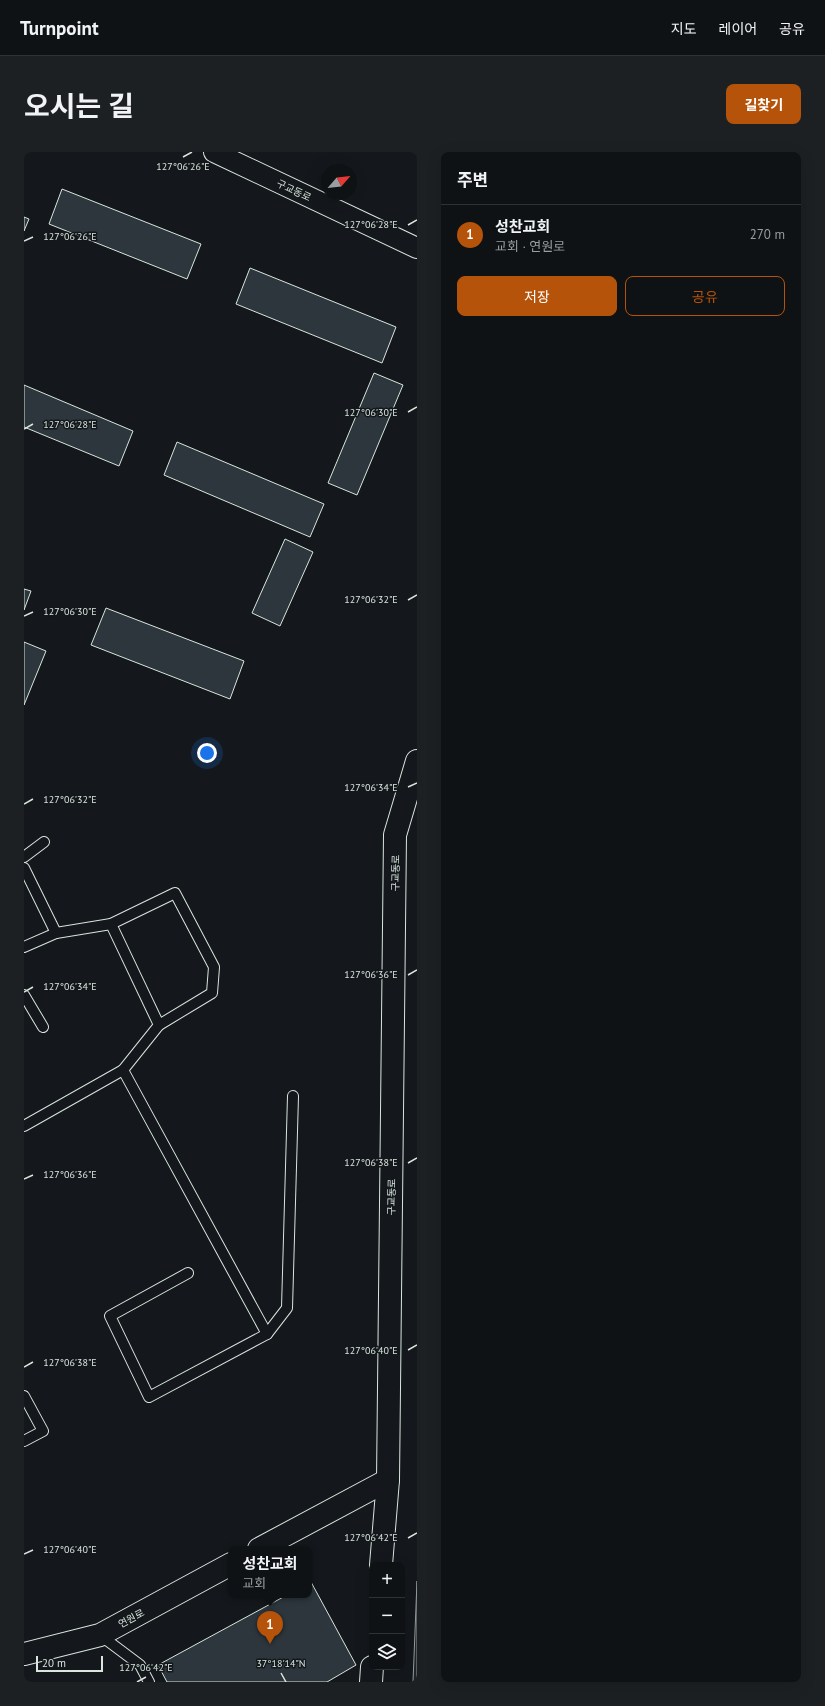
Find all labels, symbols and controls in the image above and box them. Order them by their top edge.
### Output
text: Turnpoint [20,16,99,40]
text: 지도 [671,20,697,38]
text: 레이어 [719,20,757,38]
text: 공유 [779,20,805,38]
button: 길찾기 [726,84,801,124]
text: 오시는 길 [24,87,134,124]
text: 127°06'26"E [156,160,210,173]
north arrow [321,164,357,200]
text: 주변 [457,169,488,191]
street label: 구교동로 [274,177,313,204]
text: 성찬교회 [495,217,550,236]
text: 127°06'28"E [344,218,398,231]
text: 1 [466,226,474,243]
text: 270 m [750,226,785,243]
text: 127°06'26"E [43,230,97,243]
text: 교회 · 연원로 [495,238,565,255]
button: 저장 [457,276,617,316]
button: 공유 [625,276,785,316]
text: 127°06'30"E [344,406,398,419]
text: 127°06'28"E [43,418,97,431]
text: 127°06'32"E [344,593,398,606]
text: 127°06'30"E [43,605,97,618]
your location [197,743,217,763]
text: 127°06'34"E [344,781,398,794]
text: 127°06'32"E [43,793,97,806]
street label: 구교동로 [389,854,402,892]
text: 127°06'36"E [344,968,398,981]
text: 127°06'34"E [43,980,97,993]
text: 127°06'38"E [344,1156,398,1169]
text: 127°06'36"E [43,1168,97,1181]
street label: 구교동로 [385,1178,398,1216]
text: 127°06'40"E [344,1344,398,1357]
text: 127°06'38"E [43,1356,97,1369]
text: 127°06'42"E [344,1531,398,1544]
text: 127°06'40"E [43,1543,97,1556]
popup [228,1546,312,1598]
text: 성찬교회 [242,1554,298,1573]
map controls [369,1562,405,1670]
button: + [369,1562,405,1598]
text: 교회 [242,1575,266,1592]
button: − [369,1598,405,1634]
street label: 연원로 [116,1606,146,1631]
pin: 1 [257,1611,283,1644]
button: layers [369,1634,405,1670]
scale bar [36,1654,103,1673]
text: 20 m [42,1656,66,1670]
text: 37°18'14"N [256,1657,306,1670]
text: 127°06'42"E [119,1661,173,1674]

